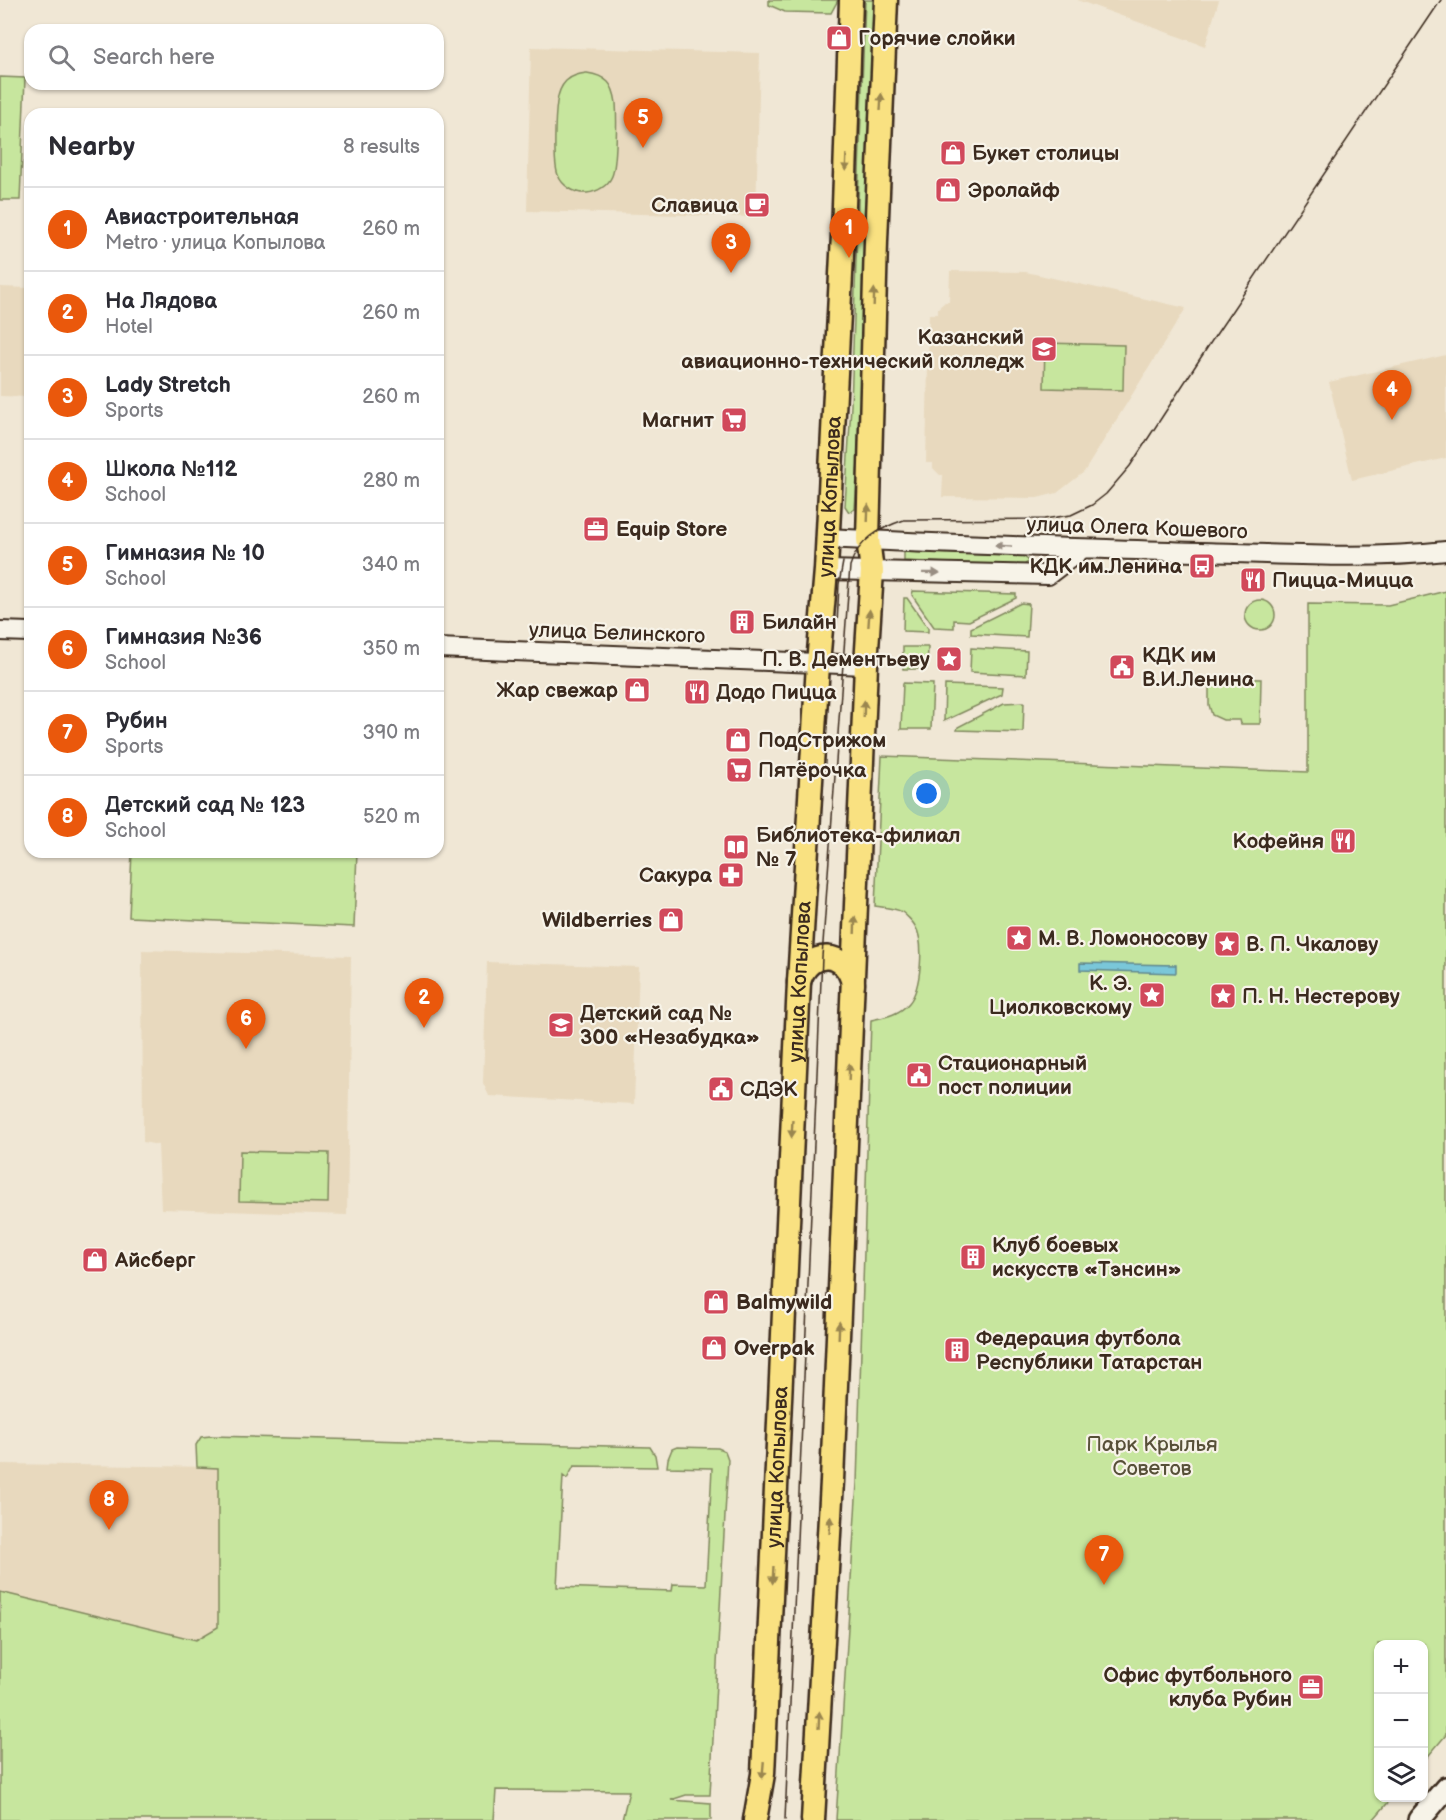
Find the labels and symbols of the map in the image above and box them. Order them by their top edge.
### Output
shop icon: Горячие слойки [824,23,854,53]
place label: Горячие слойки [858,26,1016,51]
one-way arrow [876,93,886,112]
pin: 5 [624,98,662,148]
shop icon: Букет столицы [938,138,968,168]
place label: Букет столицы [972,141,1119,166]
one-way arrow [841,154,850,173]
shop icon: Эролайф [933,175,963,205]
place label: Эролайф [968,178,1060,203]
cafe icon: Славица [742,190,772,220]
place label: Славица [651,193,739,218]
pin: 1 [830,208,868,258]
pin: 3 [712,224,750,273]
one-way arrow [870,288,879,307]
place label: Казанский авиационно-технический колледж [681,325,1024,374]
school or university icon: Казанский авиационно-технический колледж [1029,334,1059,364]
pin: 4 [1372,370,1412,420]
supermarket icon: Магнит [719,405,749,435]
place label: Магнит [642,408,714,433]
street label: улица Копылова [813,414,846,578]
one-way arrow [864,504,873,523]
street label: улица Олега Кошевого [1026,512,1248,544]
office icon: Equip Store [581,514,611,544]
place label: Equip Store [616,517,727,542]
one-way arrow [993,541,1012,550]
bus stop icon: КДК им.Ленина [1187,551,1217,581]
place label: КДК им.Ленина [1029,554,1183,579]
restaurant icon: Пицца-Мицца [1238,565,1268,595]
one-way arrow [921,568,940,578]
place label: Пицца-Мицца [1272,568,1414,593]
building icon: Билайн [727,607,757,637]
one-way arrow [864,609,874,628]
place label: Билайн [762,610,837,635]
street label: улица Белинского [528,617,706,649]
place label: КДК им В.И.Ленина [1142,643,1255,692]
place icon: П. В. Дементьеву [934,644,964,674]
place label: П. В. Дементьеву [762,647,930,672]
public building icon: КДК им В.И.Ленина [1107,652,1137,682]
shop icon: Жар свежар [622,675,652,705]
restaurant icon: Додо Пицца [682,677,712,707]
place label: Жар свежар [496,678,619,703]
place label: Додо Пицца [716,680,837,705]
one-way arrow [859,700,868,719]
shop icon: ПодСтрижом [723,725,753,755]
place label: ПодСтрижом [758,728,886,753]
supermarket icon: Пятёрочка [724,755,754,785]
place label: Пятёрочка [758,758,867,783]
your location [912,779,941,808]
place label: Библиотека-филиал № 7 [756,823,960,872]
restaurant icon: Кофейня [1328,826,1358,856]
place label: Кофейня [1233,829,1324,854]
library icon: Библиотека-филиал № 7 [721,832,751,862]
pharmacy icon: Сакура [716,860,746,890]
place label: Сакура [639,863,713,888]
street label: улица Копылова [783,899,816,1063]
shop icon: Wildberries [656,905,686,935]
place label: Wildberries [542,908,652,933]
one-way arrow [851,916,860,935]
place icon: М. В. Ломоносову [1004,923,1034,953]
place label: М. В. Ломоносову [1038,926,1208,951]
place icon: В. П. Чкалову [1212,929,1242,959]
place label: В. П. Чкалову [1246,932,1378,957]
place label: К. Э. Циолковскому [989,971,1132,1020]
pin: 2 [404,978,444,1028]
place icon: К. Э. Циолковскому [1137,980,1167,1010]
place icon: П. Н. Нестерову [1208,981,1238,1011]
place label: П. Н. Нестерову [1242,984,1400,1009]
pin: 6 [226,1000,266,1049]
place label: Детский сад № 300 «Незабудка» [580,1001,760,1050]
school or university icon: Детский сад № 300 «Незабудка» [546,1010,576,1040]
place label: Стационарный пост полиции [938,1051,1087,1100]
public building icon: Стационарный пост полиции [904,1060,934,1090]
one-way arrow [845,1063,854,1082]
public building icon: СДЭК [706,1074,736,1104]
place label: СДЭК [740,1077,798,1102]
one-way arrow [788,1119,797,1138]
place label: Клуб боевых искусств «Тэнсин» [992,1233,1182,1282]
building icon: Клуб боевых искусств «Тэнсин» [958,1242,988,1272]
shop icon: Айсберг [80,1245,110,1275]
place label: Айсберг [114,1248,196,1273]
shop icon: Balmywild [701,1287,731,1317]
place label: Balmywild [736,1290,832,1315]
one-way arrow [834,1321,843,1340]
place label: Федерация футбола Республики Татарстан [976,1326,1202,1375]
shop icon: Overpak [699,1333,729,1363]
building icon: Федерация футбола Республики Татарстан [942,1335,972,1365]
place label: Overpak [734,1336,815,1361]
street label: улица Копылова [761,1385,793,1548]
park label: Парк Крылья Советов [1086,1432,1218,1481]
pin: 8 [90,1480,128,1530]
one-way arrow [825,1515,834,1534]
pin: 7 [1084,1536,1124,1585]
one-way arrow [769,1566,778,1585]
place label: Офис футбольного клуба Рубин [1104,1663,1292,1712]
office icon: Офис футбольного клуба Рубин [1296,1672,1326,1702]
one-way arrow [814,1710,823,1729]
one-way arrow [758,1761,768,1780]

